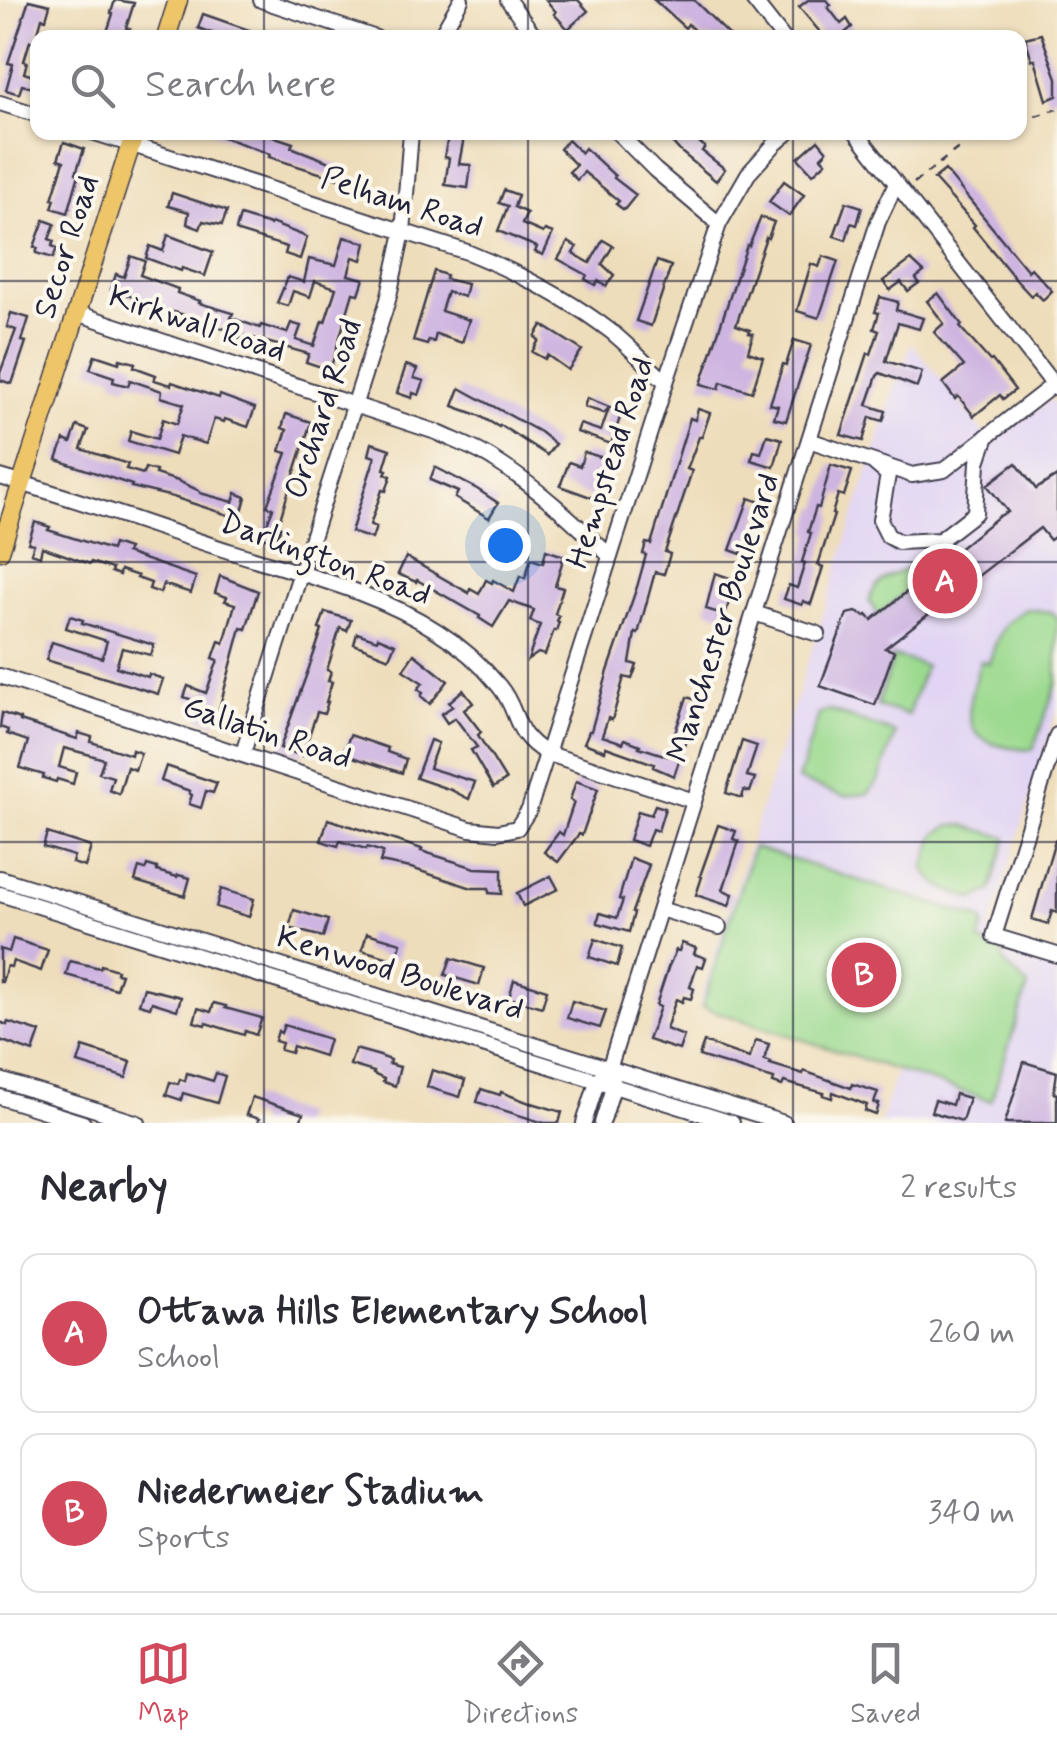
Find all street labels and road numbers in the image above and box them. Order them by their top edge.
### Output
street label: Pelham Road [316,157,488,249]
street label: Secor Road [24,170,110,324]
street label: Kirkwall Road [103,276,291,372]
street label: Orchard Road [275,314,373,504]
street label: Hempstead Road [557,352,665,574]
street label: Manchester Boulevard [657,468,791,768]
street label: Darlington Road [213,501,436,619]
street label: Gallatin Road [177,686,357,780]
street label: Kenwood Boulevard [272,917,528,1031]

